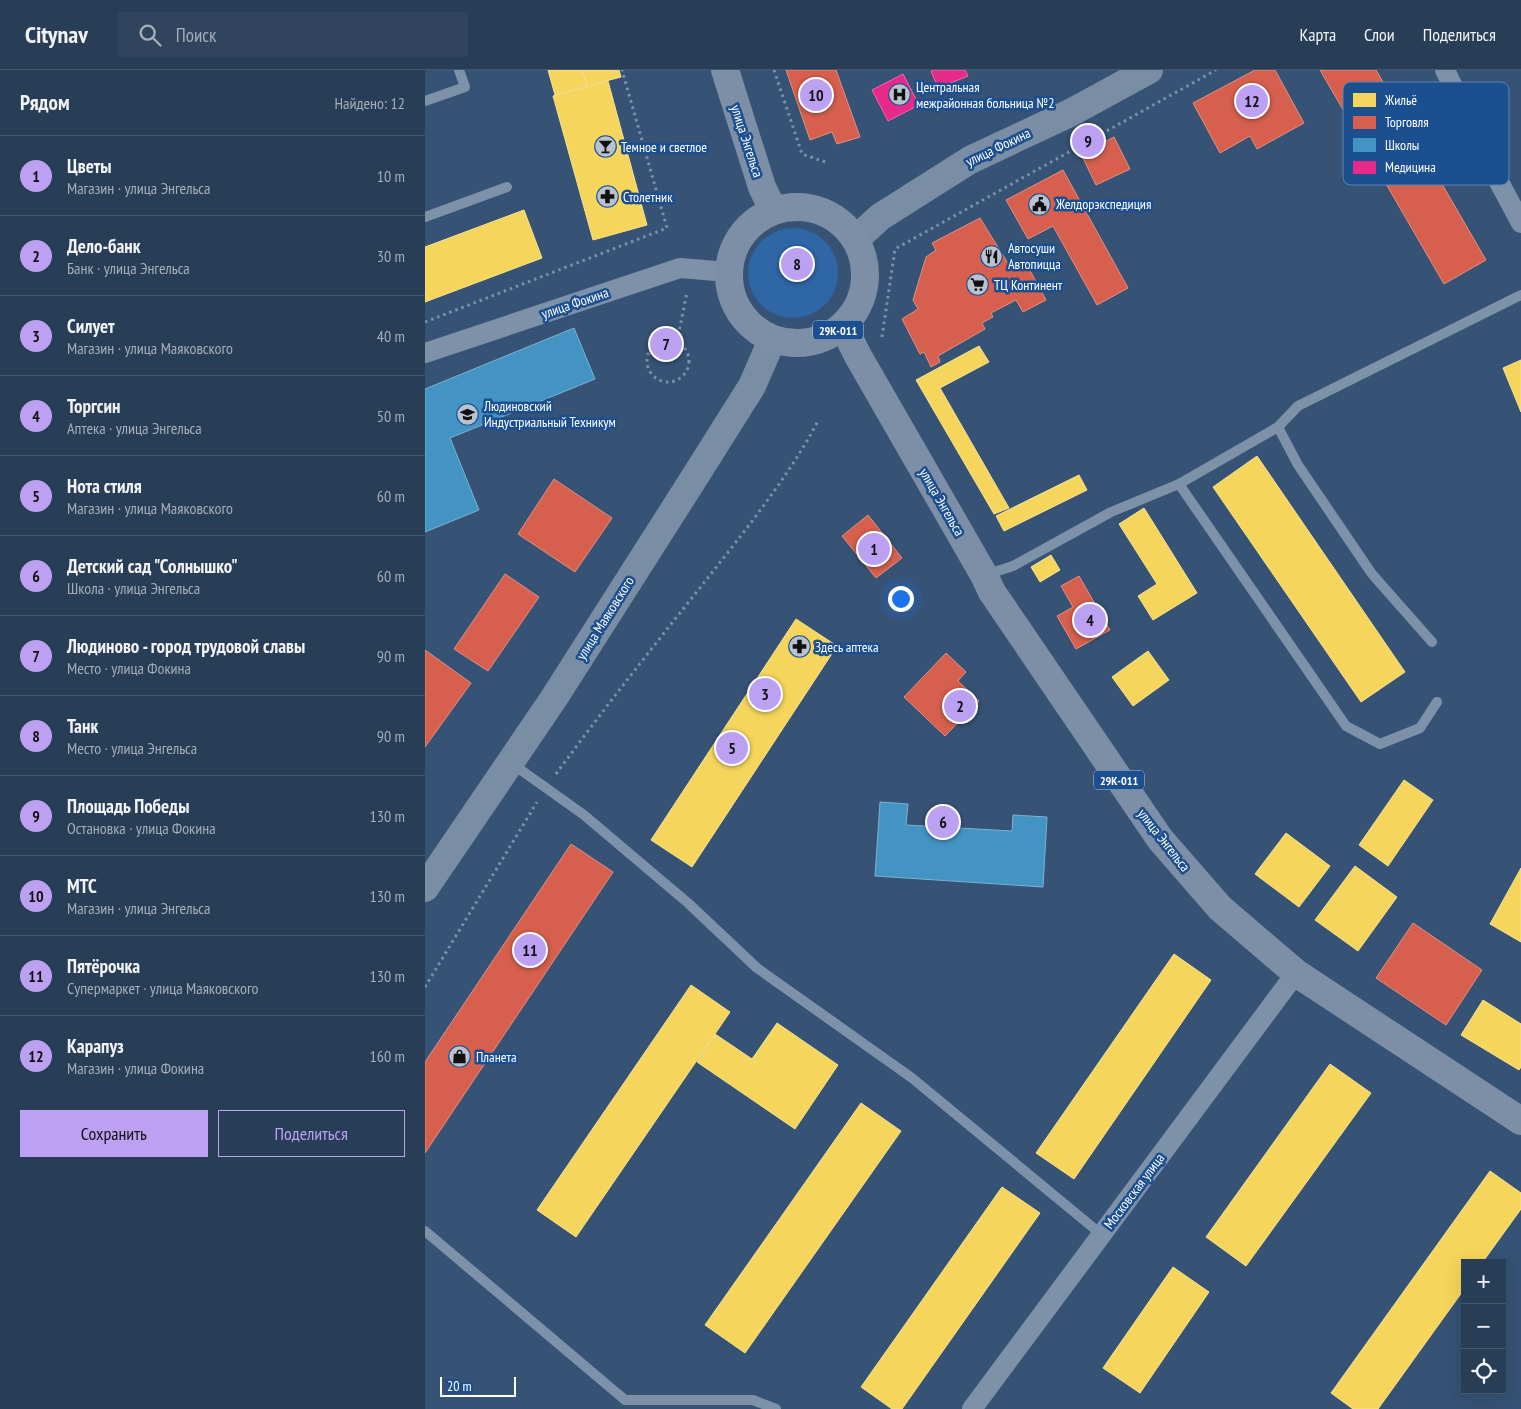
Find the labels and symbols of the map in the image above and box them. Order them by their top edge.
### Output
pin: 10 [800,76,832,114]
place label: Центральная межрайонная больница №2 [916,78,1054,112]
pin: 12 [1236,82,1268,120]
legend [1343,82,1509,185]
hospital icon: Центральная межрайонная больница №2 [888,83,912,107]
text: Жильё [1384,91,1417,109]
street label: улица Энгельса [727,102,767,180]
text: Торговля [1385,113,1429,131]
pin: 9 [1072,122,1104,160]
street label: улица Фокина [963,124,1033,170]
bar icon: Темное и светлое [593,135,617,159]
text: Школы [1385,136,1419,154]
place label: Темное и светлое [621,138,707,156]
text: Медицина [1385,158,1436,176]
pharmacy icon: Столетник [595,185,619,209]
place label: Столетник [623,188,673,206]
public building icon: Желдорэкспедиция [1028,192,1052,216]
place label: Желдорэкспедиция [1055,195,1151,213]
place label: Автосуши Автопицца [1008,239,1061,273]
restaurant icon: Автосуши Автопицца [980,244,1004,268]
pin: 8 [781,245,813,283]
supermarket icon: ТЦ Континент [966,273,990,297]
place label: ТЦ Континент [994,276,1063,294]
street label: улица Фокина [539,283,611,323]
road number: 29К-011 [813,320,863,340]
pin: 7 [650,325,682,363]
place label: Людиновский Индустриальный Техникум [483,397,616,431]
school or university icon: Людиновский Индустриальный Техникум [456,402,480,426]
street label: улица Энгельса [915,465,969,539]
pin: 1 [858,530,890,568]
street label: улица Маяковского [572,573,638,663]
your location [888,586,914,612]
pin: 4 [1074,601,1106,639]
pharmacy icon: Здесь аптека [787,635,811,659]
place label: Здесь аптека [815,638,878,656]
pin: 3 [749,675,781,713]
pin: 2 [944,687,976,725]
pin: 5 [716,729,748,767]
road number: 29К-011 [1094,770,1144,790]
pin: 6 [927,803,959,841]
street label: улица Энгельса [1134,805,1194,875]
pin: 11 [514,931,546,969]
shop icon: Планета [448,1045,472,1069]
place label: Планета [476,1048,517,1066]
street label: Московская улица [1100,1150,1168,1232]
scale bar [440,1374,516,1397]

